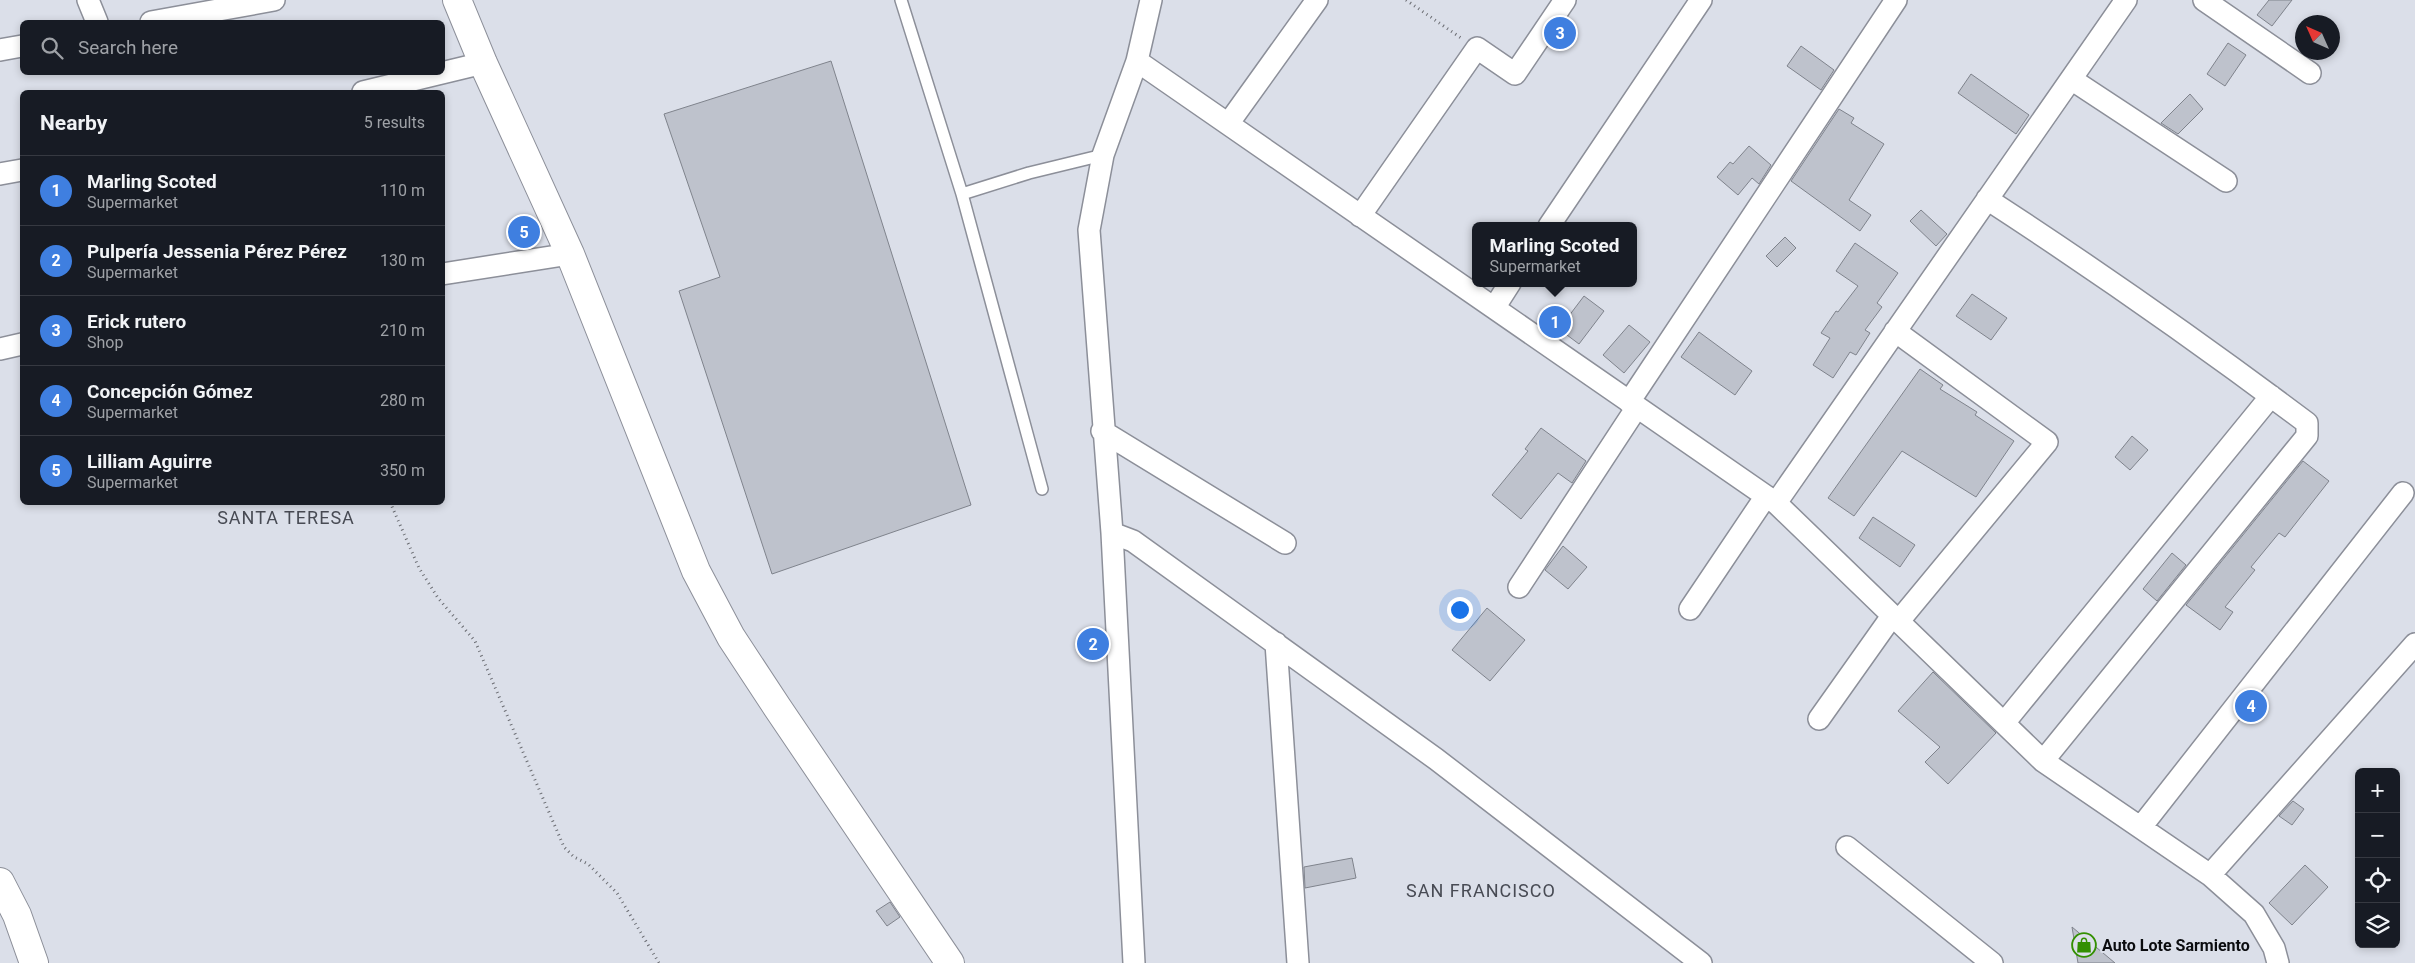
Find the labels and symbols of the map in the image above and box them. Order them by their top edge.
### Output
pin: 3 [1544,14,1576,52]
north arrow [2295,15,2340,60]
pin: 5 [508,213,540,251]
pin: 1 [1539,303,1571,341]
district label: SANTA TERESA [217,507,355,528]
your location [1447,597,1473,623]
pin: 2 [1077,625,1109,663]
pin: 4 [2235,687,2267,725]
district label: SAN FRANCISCO [1406,880,1556,901]
shop icon: Auto Lote Sarmiento [2071,932,2097,958]
place label: Auto Lote Sarmiento [2102,936,2250,955]

